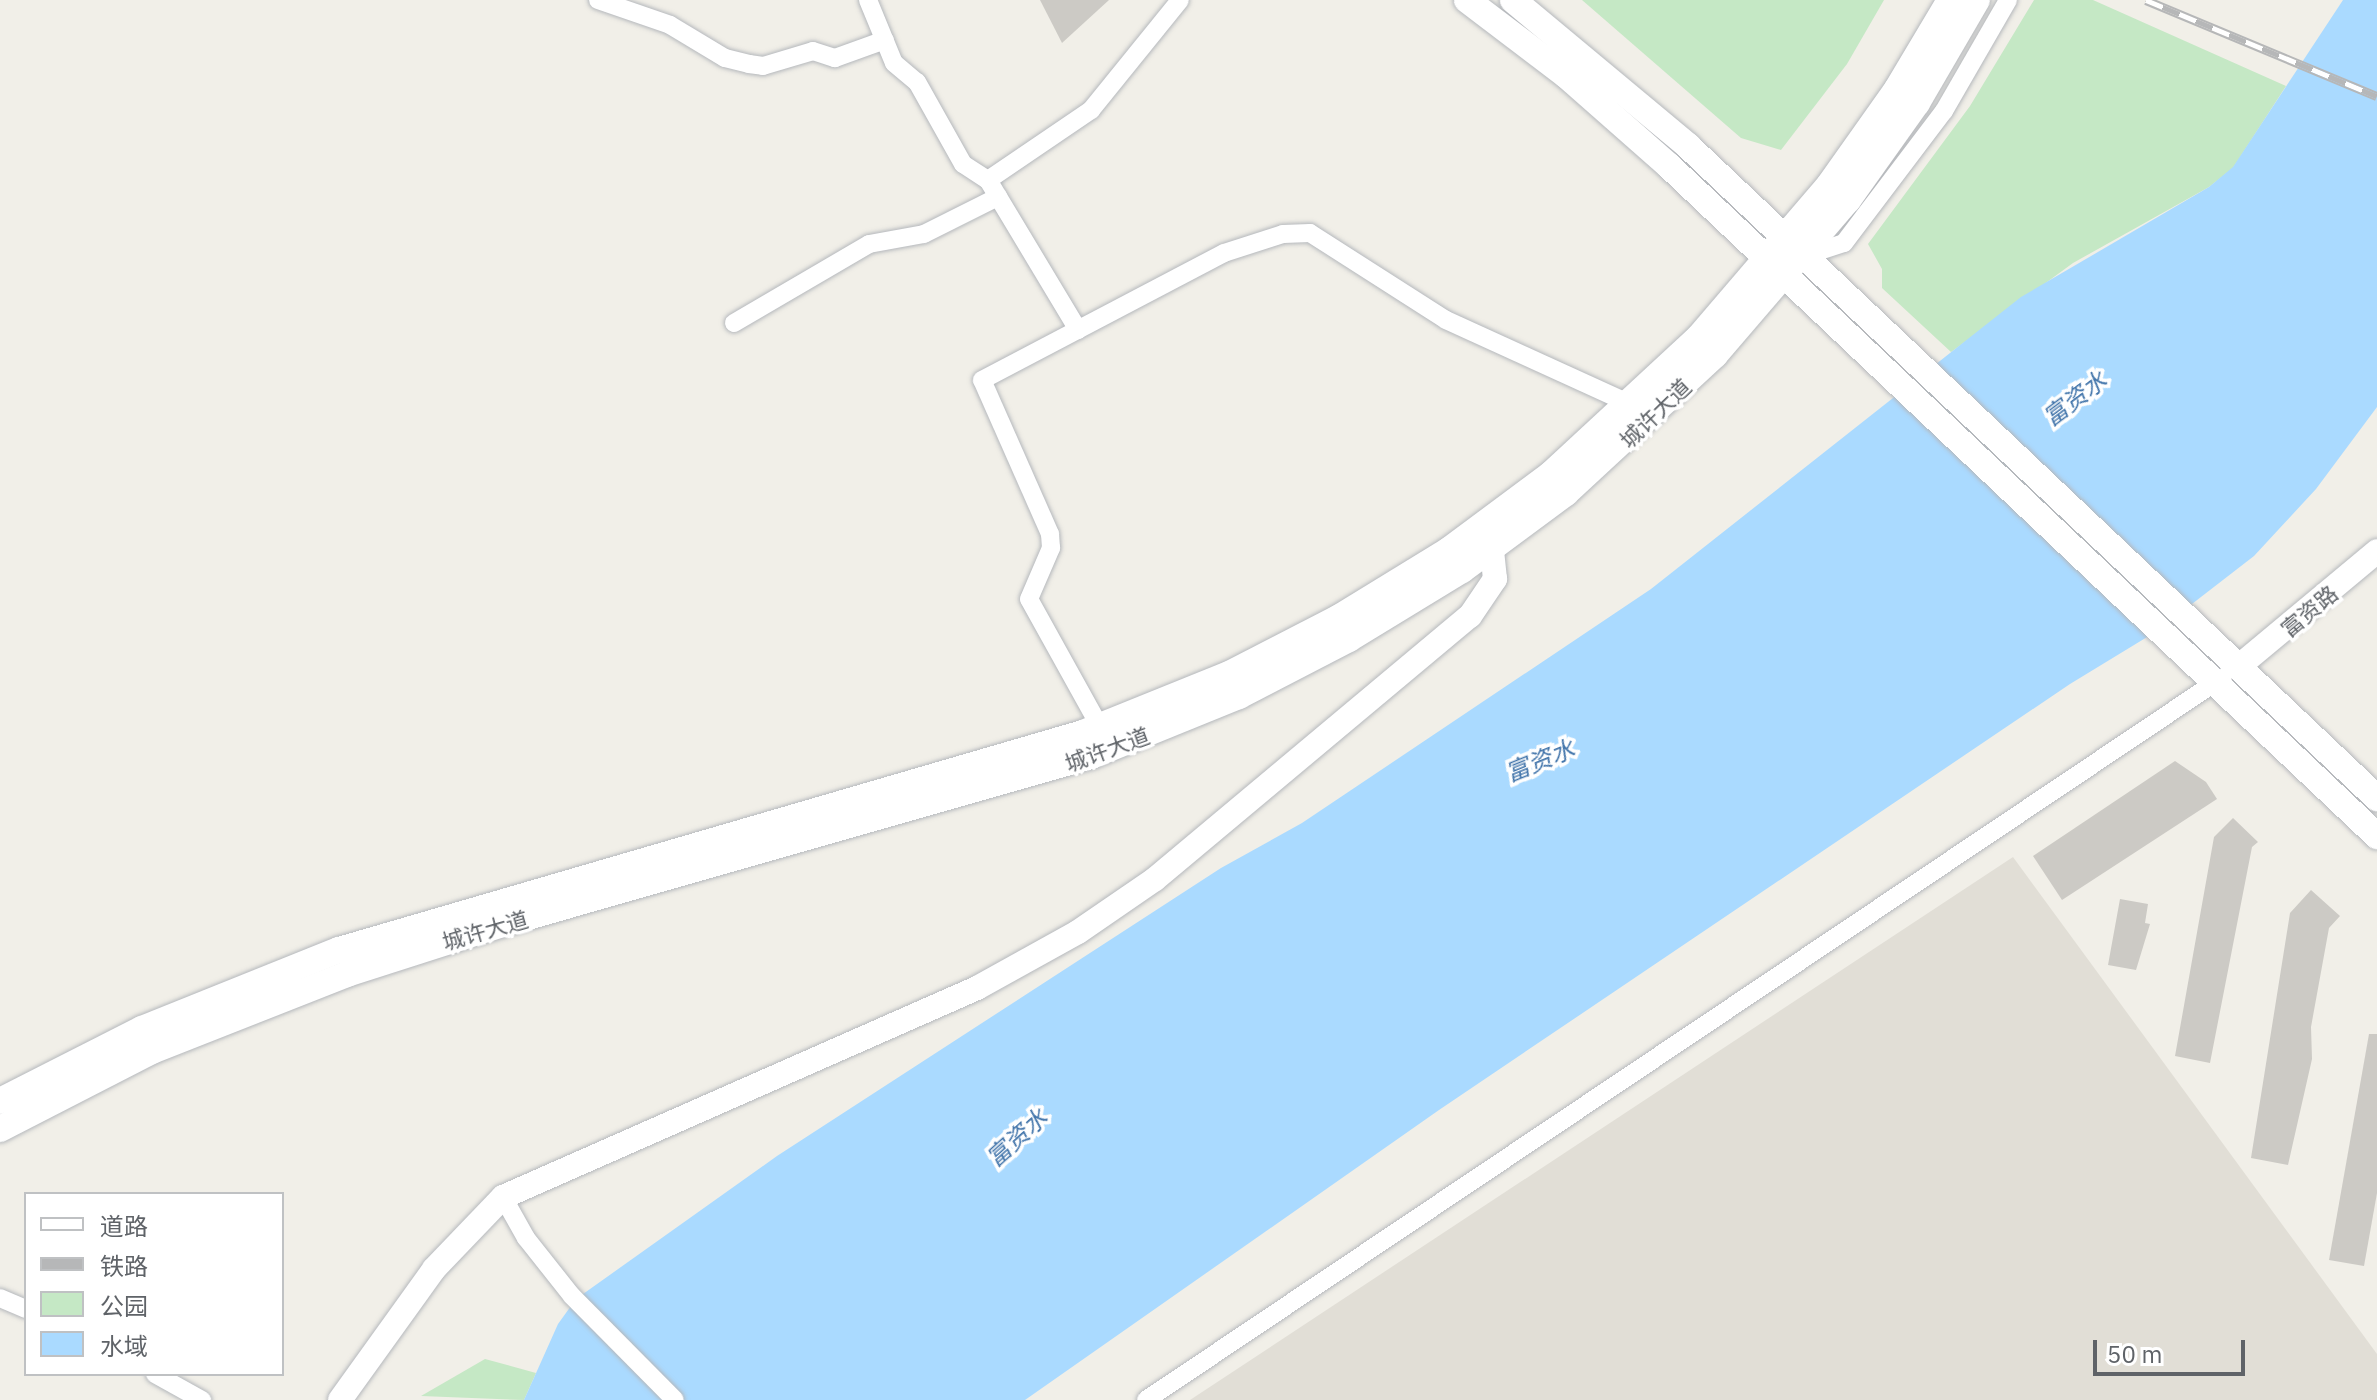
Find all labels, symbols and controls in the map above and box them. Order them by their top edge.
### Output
water label: 富资水 [2038,366,2112,432]
street label: 城许大道 [1614,373,1696,453]
street label: 富资路 [2275,580,2343,642]
street label: 城许大道 [1061,722,1153,776]
water label: 富资水 [1501,734,1579,788]
street label: 城许大道 [439,905,531,955]
water label: 富资水 [981,1103,1053,1173]
legend [24,1192,284,1376]
text: 道路 [100,1210,148,1242]
text: 铁路 [100,1250,148,1282]
text: 公园 [100,1290,148,1322]
scale bar [2097,1324,2249,1374]
text: 水域 [100,1330,148,1362]
text: 50 m [2107,1338,2162,1370]

